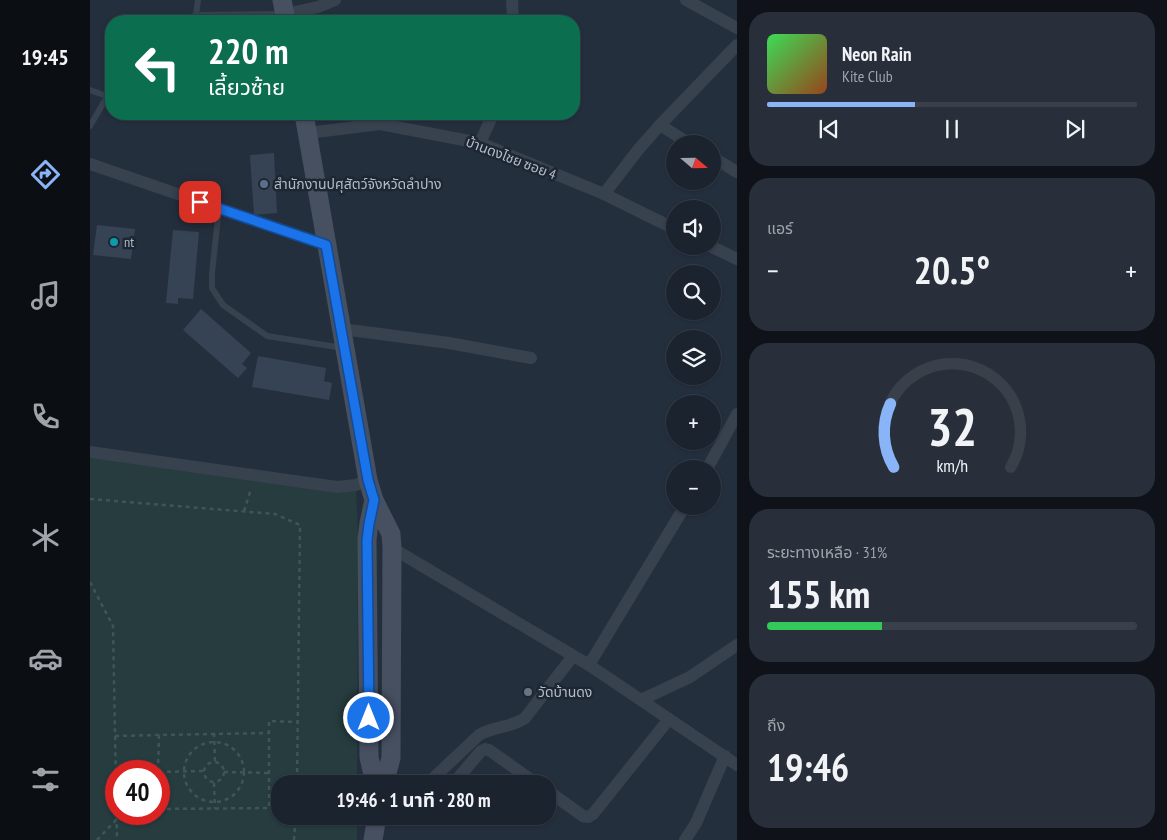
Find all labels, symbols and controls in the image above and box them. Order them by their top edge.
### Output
text: 220 m [208,28,289,74]
icon: left [125,35,190,100]
text: Neon Rain [842,42,911,66]
text: 19:45 [21,43,69,71]
text: Kite Club [842,66,893,86]
text: เลี้ยวซ้าย [208,73,285,101]
icon: previous [815,115,843,143]
icon: pause [938,115,966,143]
icon: next [1061,115,1089,143]
street label: บ้านดงไชย ซอย 4 [463,133,559,184]
north arrow [666,135,721,190]
map controls [666,135,721,515]
icon: directions [28,157,63,192]
place label: สำนักงานปศุสัตว์จังหวัดลำปาง [274,175,442,193]
marker: สำนักงานปศุสัตว์จังหวัดลำปาง [258,178,270,190]
pin [179,181,221,223]
icon: arrive [186,188,214,216]
button: sound [666,200,721,255]
text: แอร์ [767,218,793,238]
place label: nt [124,233,134,251]
marker: nt [108,236,120,248]
text: 20.5° [914,245,990,294]
text: − [767,252,779,289]
text: + [1125,252,1137,289]
button: search [666,265,721,320]
icon: music [28,278,63,313]
button: layers [666,330,721,385]
text: 32 [927,393,977,460]
button: + [666,395,721,450]
icon: phone [28,399,63,434]
text: km/h [936,454,968,477]
button: − [666,460,721,515]
icon: climate [28,520,63,555]
text: ระยะทางเหลือ · 31% [767,542,887,562]
text: 155 km [767,569,870,618]
icon: car [28,641,63,676]
place label: วัดบ้านดง [538,683,592,701]
marker: วัดบ้านดง [522,686,534,698]
position arrow [342,691,394,743]
text: ถึง [767,715,785,735]
text: 19:46 [767,742,849,791]
speed limit sign: 40 [105,760,170,825]
icon: filters [28,762,63,797]
text: 19:46 · 1 นาที · 280 m [336,788,491,812]

